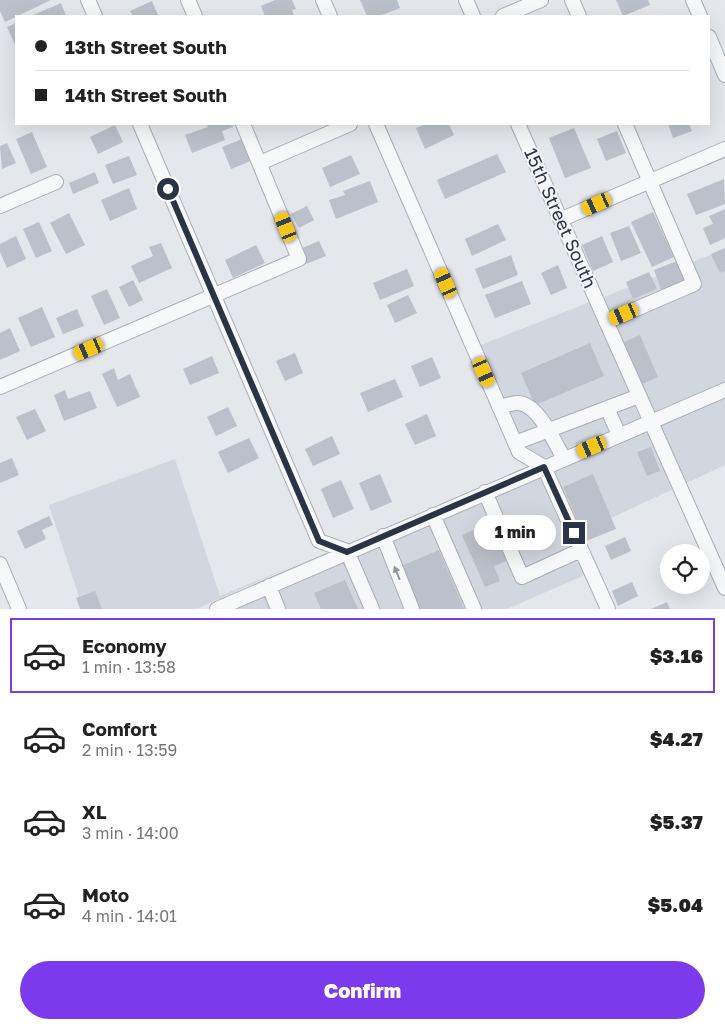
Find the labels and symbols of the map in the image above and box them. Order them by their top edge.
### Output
street label: 15th Street South [520,144,602,291]
route start [157,178,179,200]
car [580,191,613,217]
car [273,210,298,244]
car [433,266,458,300]
car [607,301,640,327]
car [72,336,105,362]
car [471,355,496,389]
car [575,434,608,460]
callout: 1 min [474,516,556,550]
route end [563,522,585,544]
one-way arrow [393,566,401,580]

